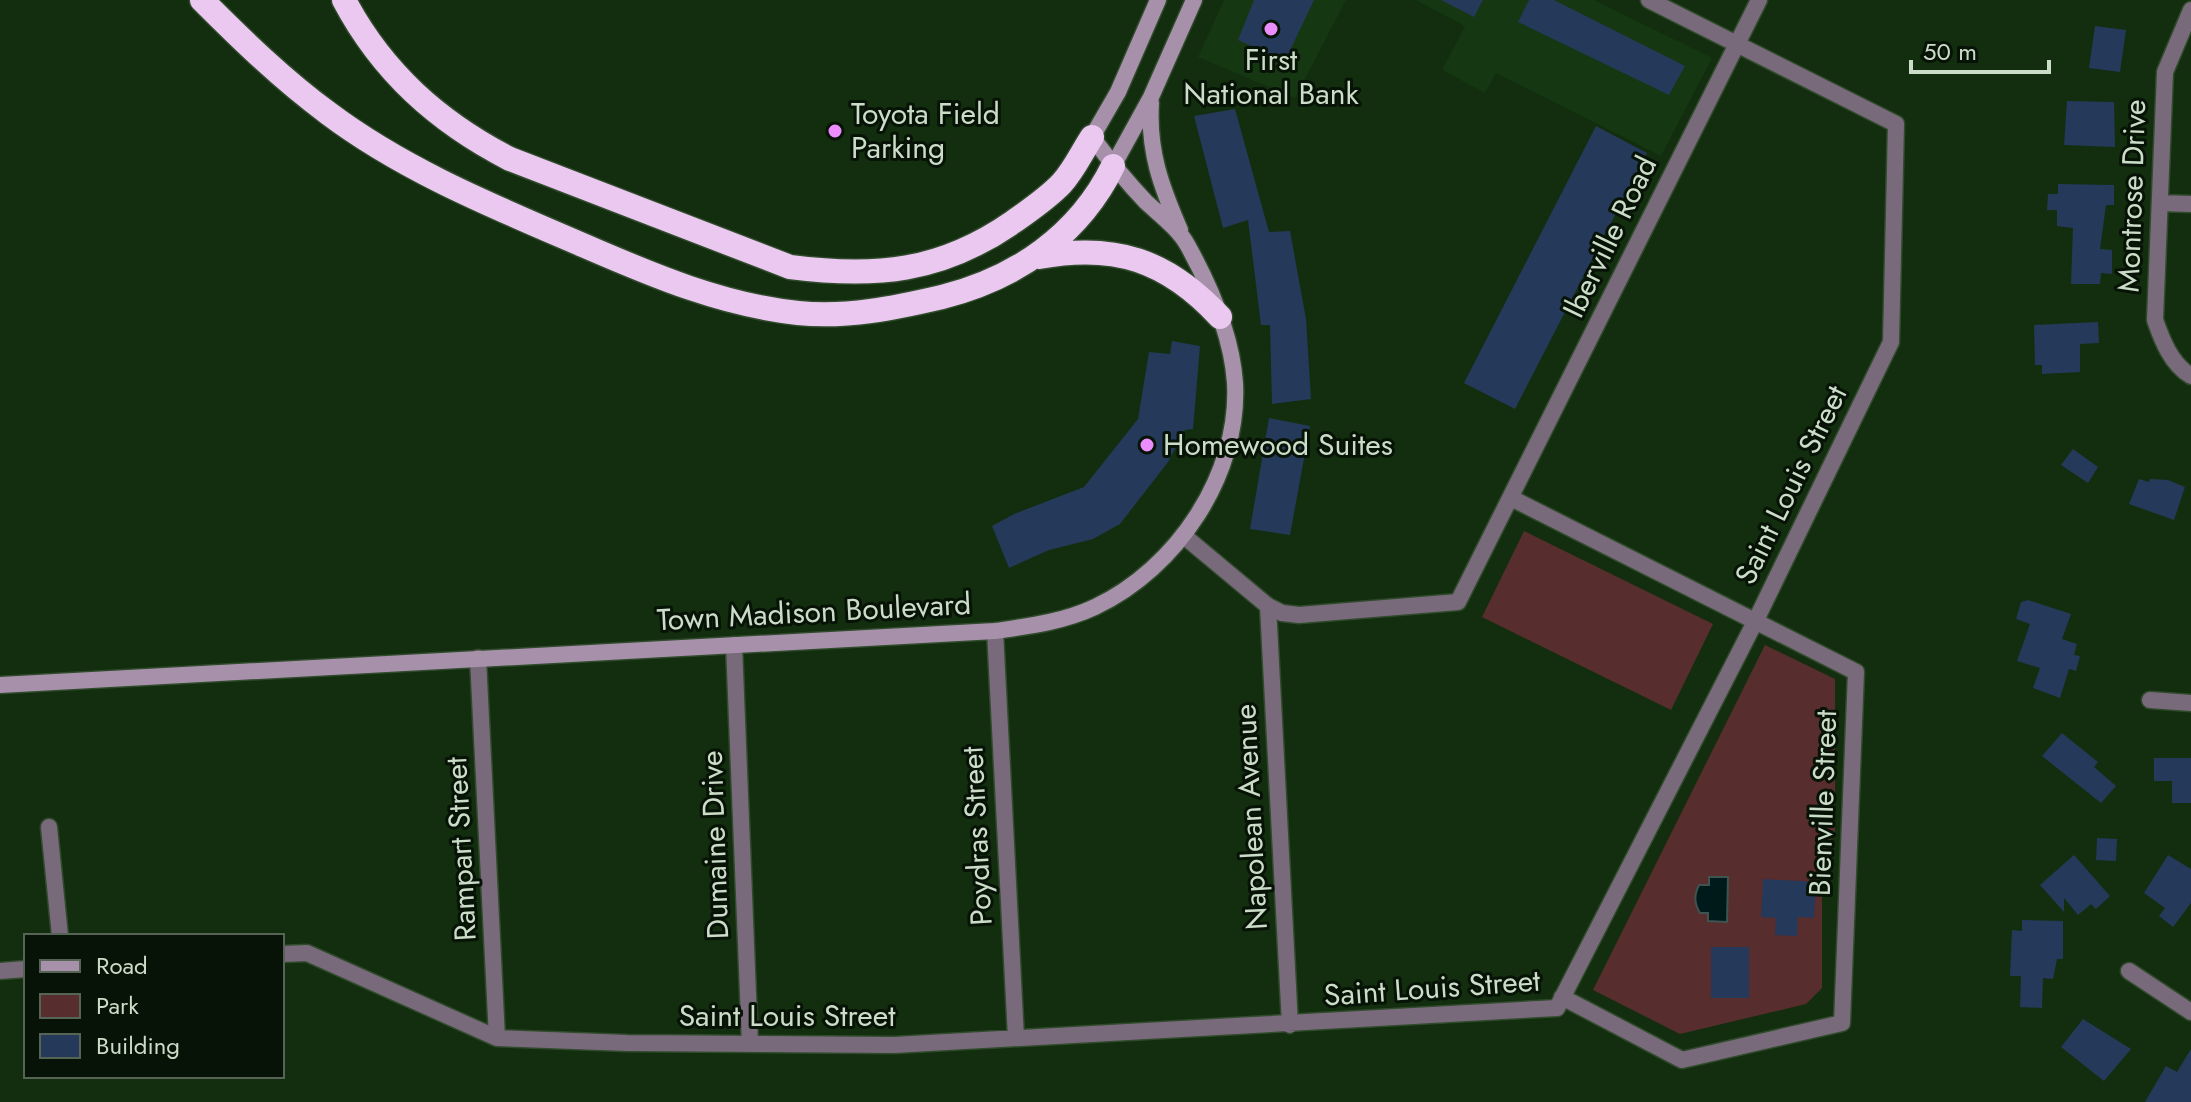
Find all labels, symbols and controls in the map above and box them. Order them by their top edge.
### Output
marker: First National Bank [1262,20,1280,38]
scale bar [1911,24,2049,74]
text: 50 m [1923,34,1977,69]
place label: First National Bank [1183,38,1359,115]
place label: Toyota Field Parking [851,92,1000,169]
street label: Montrose Drive [2107,99,2156,293]
marker: Toyota Field Parking [826,122,844,140]
street label: Iberville Road [1552,149,1667,325]
street label: Saint Louis Street [1724,377,1858,592]
place label: Homewood Suites [1163,423,1393,466]
marker: Homewood Suites [1138,436,1156,454]
street label: Town Madison Boulevard [656,582,972,641]
street label: Napolean Avenue [1223,703,1278,931]
street label: Bienville Street [1798,708,1847,897]
street label: Poydras Street [950,745,1003,927]
street label: Dumaine Drive [690,750,739,940]
street label: Rampart Street [434,755,487,942]
legend [24,934,284,1078]
text: Road [96,948,148,983]
street label: Saint Louis Street [1322,958,1542,1017]
text: Park [96,988,139,1023]
street label: Saint Louis Street [679,994,896,1037]
text: Building [96,1028,180,1063]

